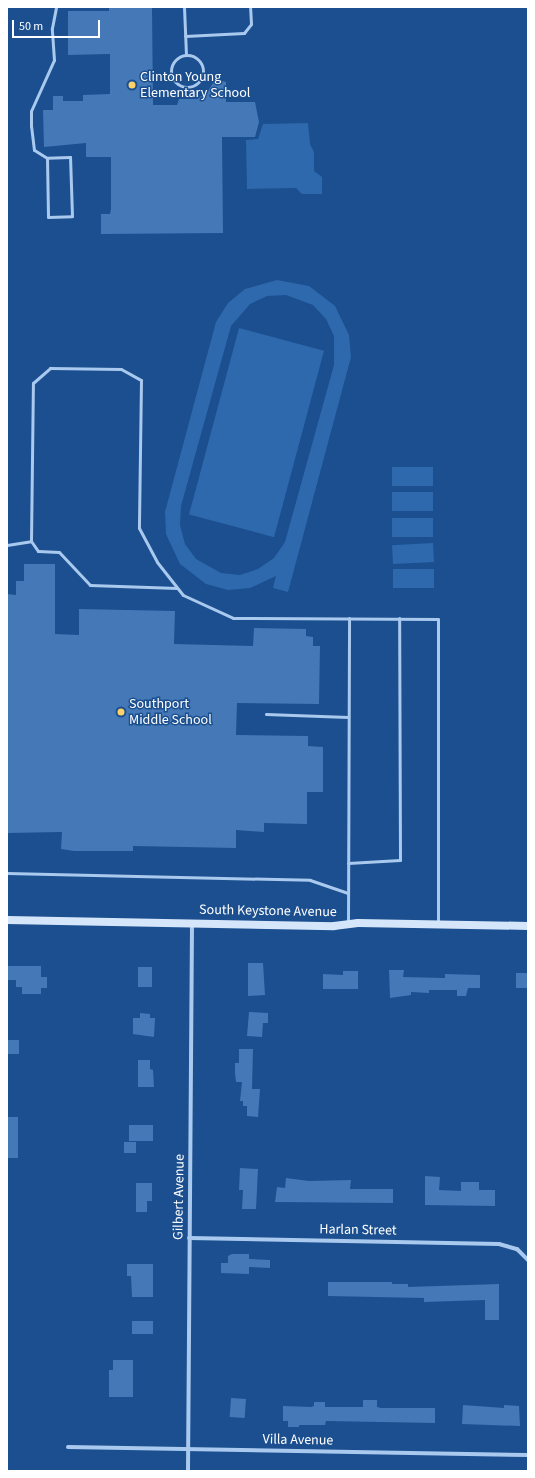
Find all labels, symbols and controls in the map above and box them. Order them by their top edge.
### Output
scale bar [14,12,102,38]
text: 50 m [19,18,43,35]
place label: Clinton Young Elementary School [140,69,250,102]
marker: Clinton Young Elementary School [127,80,137,90]
place label: Southport Middle School [129,696,212,728]
marker: Southport Middle School [116,707,126,717]
street label: South Keystone Avenue [199,901,337,921]
street label: Gilbert Avenue [170,1154,188,1240]
street label: Harlan Street [319,1221,397,1239]
street label: Villa Avenue [262,1431,334,1449]

